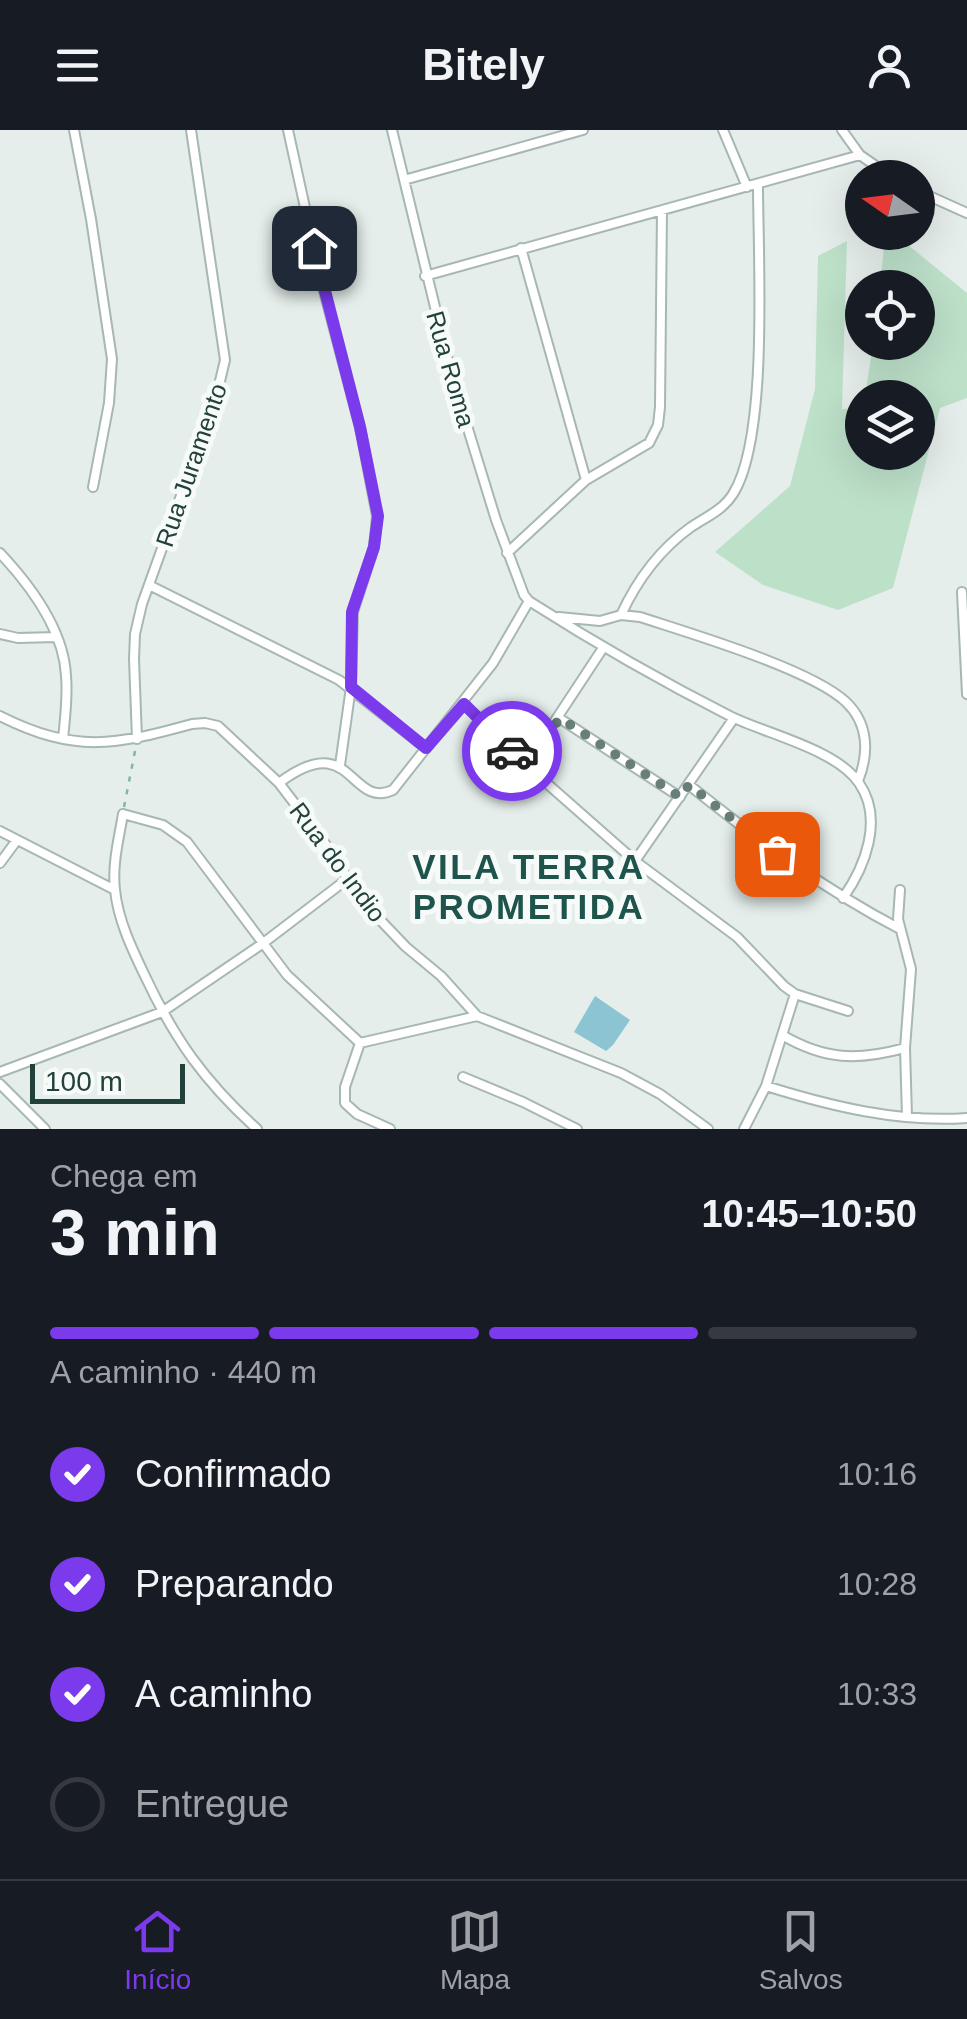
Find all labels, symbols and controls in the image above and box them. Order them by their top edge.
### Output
icon: menu [50,38,105,93]
icon: person [862,38,917,93]
text: Bitely [422,39,545,90]
north arrow [845,160,935,250]
map controls [845,160,935,470]
pin [272,206,357,291]
icon: home [287,221,342,276]
button: locate [845,270,935,360]
street label: Rua Roma [421,308,481,430]
street label: Rua Juramento [150,380,232,550]
button: layers [845,380,935,470]
courier [462,701,562,801]
icon: car [485,724,540,779]
street label: Rua do Indio [284,797,392,927]
pin [735,812,820,897]
icon: bag [750,827,805,882]
district label: VILA TERRA PROMETIDA [412,847,646,926]
scale bar [30,1059,185,1104]
text: 100 m [45,1066,123,1097]
text: Chega em [50,1158,198,1194]
text: 10:45–10:50 [701,1193,917,1235]
text: 3 min [50,1196,220,1269]
text: A caminho · 440 m [50,1354,317,1390]
icon: check [50,1447,105,1502]
text: Confirmado [135,1453,331,1495]
text: 10:16 [837,1456,917,1492]
icon: check [50,1557,105,1612]
text: Preparando [135,1563,334,1605]
text: 10:28 [837,1566,917,1602]
icon: check [50,1667,105,1722]
text: A caminho [135,1673,312,1715]
text: 10:33 [837,1676,917,1712]
text: Entregue [135,1783,289,1825]
tab: Início [124,1904,191,1996]
tab: Mapa [440,1904,510,1996]
tab: Salvos [759,1904,843,1996]

